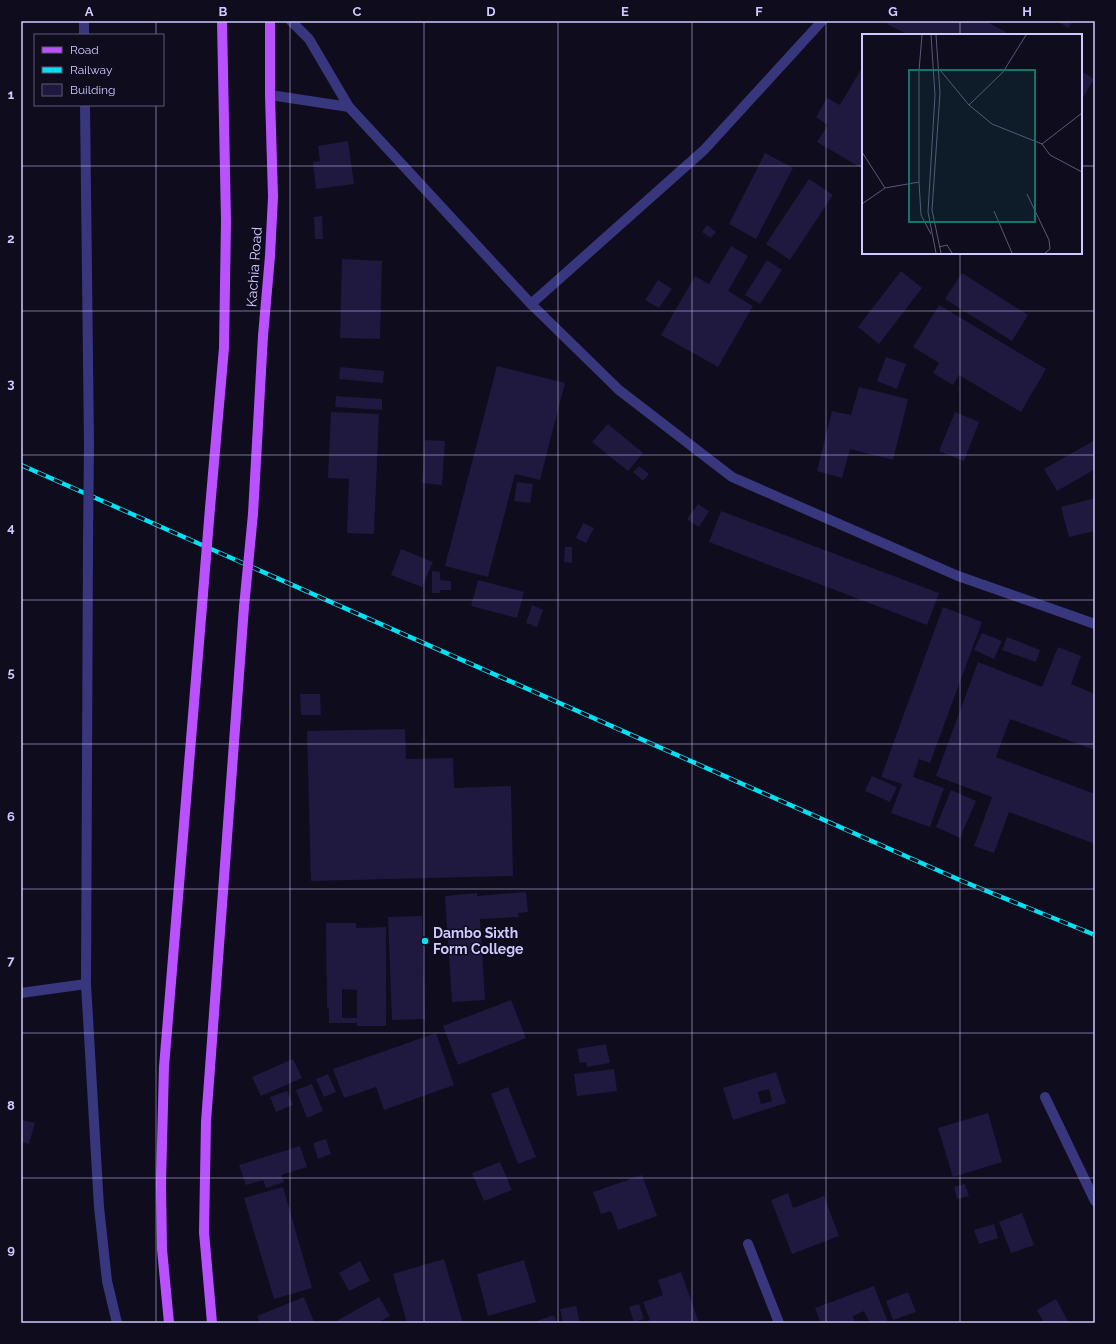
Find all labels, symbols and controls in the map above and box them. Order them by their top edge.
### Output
text: A [85,4,94,19]
text: B [219,4,228,19]
text: C [353,4,362,19]
text: D [486,4,496,19]
text: E [621,4,629,19]
text: F [755,4,763,19]
text: G [888,4,898,19]
text: H [1022,4,1032,19]
legend [34,34,164,106]
inset map [862,34,1082,254]
text: Road [70,43,99,57]
text: Railway [70,63,113,77]
text: Building [70,83,116,97]
text: 1 [8,87,15,102]
street label: Kachia Road [243,226,265,308]
text: 2 [7,231,15,246]
text: 3 [7,376,15,391]
text: 4 [7,520,15,535]
text: 5 [7,665,15,680]
text: 6 [7,809,15,824]
place label: Dambo Sixth Form College [433,925,524,957]
marker: Dambo Sixth Form College [420,936,430,946]
text: 7 [7,953,15,968]
text: 8 [7,1098,15,1113]
text: 9 [7,1242,15,1257]

